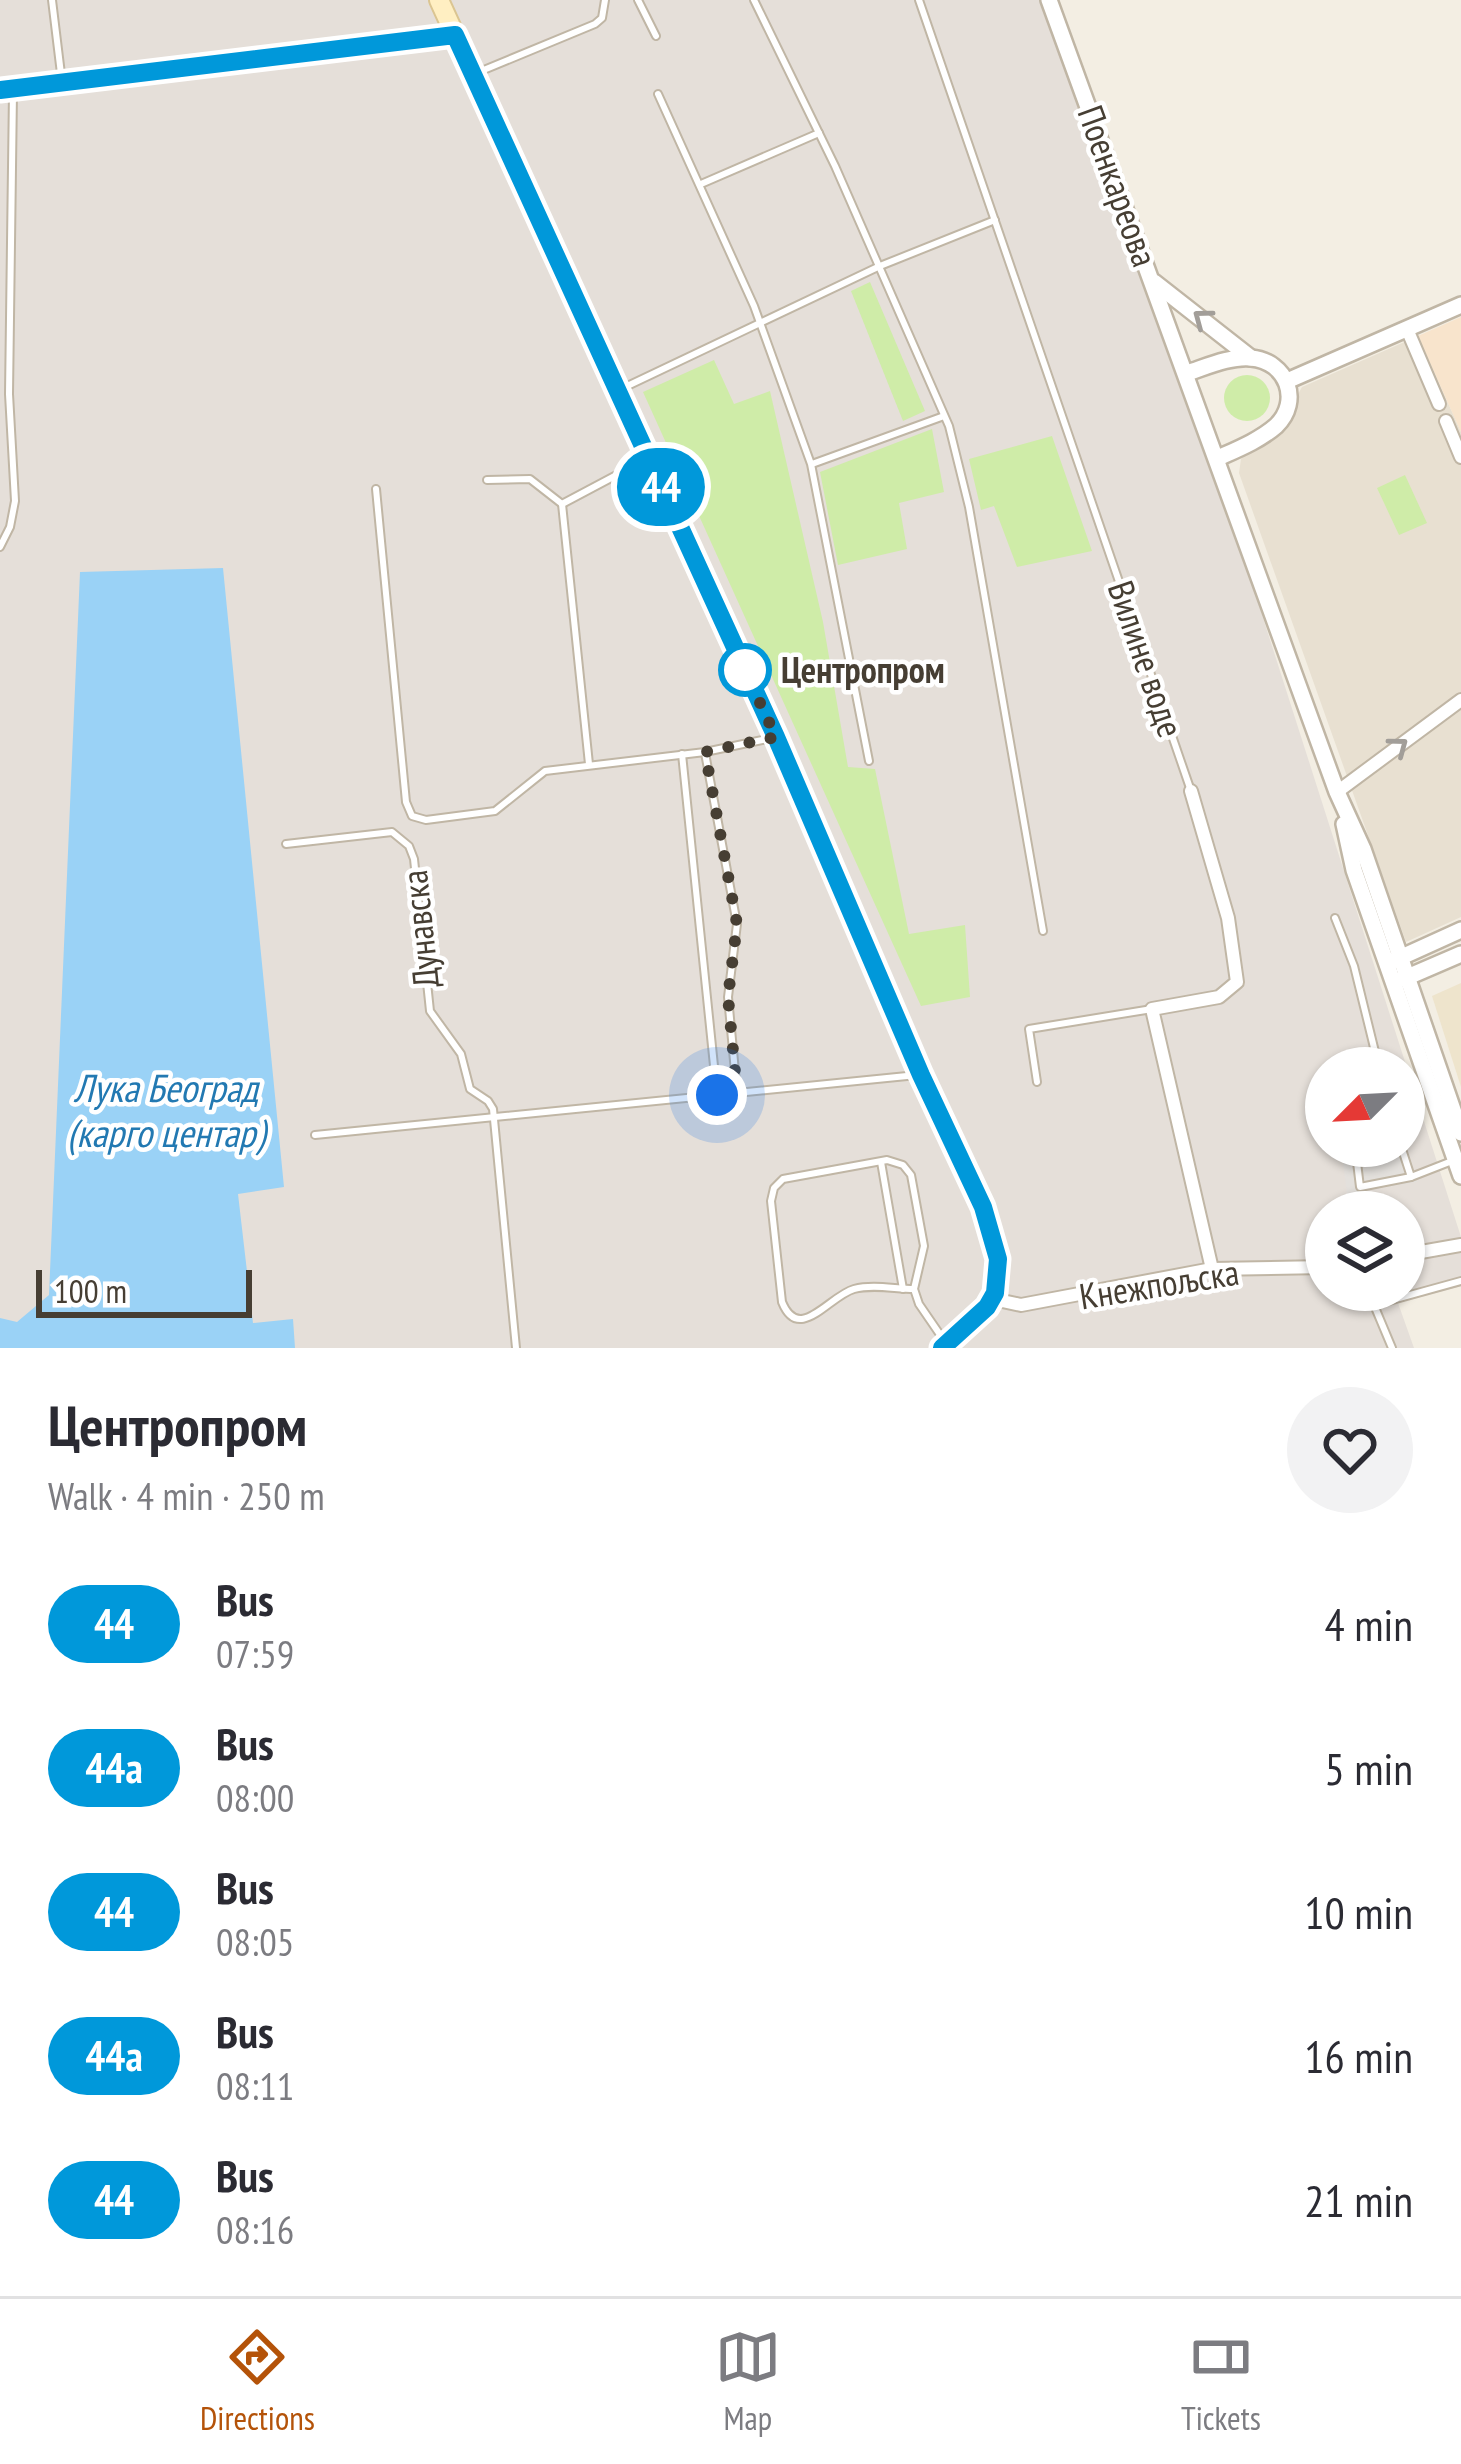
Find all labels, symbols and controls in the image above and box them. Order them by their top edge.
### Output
street label: Поенкареова [1068,99,1169,273]
one-way arrow [1194,311,1216,333]
line badge: 44 [607,448,715,526]
text: 44 [641,459,681,514]
street label: Вилине воде [1098,575,1195,743]
marker: Центропром [720,645,770,695]
place label: Центропром [781,646,945,693]
one-way arrow [1385,739,1407,760]
street label: Дунавска [390,868,449,990]
north arrow [1305,1047,1425,1167]
map controls [1305,1047,1425,1311]
water label: Лука Београд (карго центар) [67,1062,269,1158]
your location [687,1065,747,1125]
button: layers [1305,1191,1425,1311]
street label: Кнежпољска [1076,1248,1242,1319]
scale bar [36,1264,252,1317]
text: 100 m [54,1269,127,1312]
button: heart [1287,1387,1413,1513]
text: Центропром [48,1388,307,1462]
text: Walk · 4 min · 250 m [48,1470,325,1521]
text: Bus [216,1570,274,1628]
text: 4 min [1324,1595,1413,1653]
text: 44 [94,1596,134,1651]
text: 07:59 [216,1628,294,1679]
text: Bus [216,1714,274,1772]
text: 5 min [1324,1739,1413,1797]
text: 44a [85,1740,143,1795]
text: 08:00 [216,1772,294,1823]
text: Bus [216,1858,274,1916]
text: 10 min [1304,1883,1413,1941]
text: 44 [94,1884,134,1939]
text: 08:05 [216,1916,294,1967]
text: Bus [216,2002,274,2060]
text: 16 min [1304,2027,1413,2085]
text: 44a [85,2028,143,2083]
text: 08:11 [216,2060,294,2111]
text: Bus [216,2146,274,2204]
text: 21 min [1304,2171,1413,2229]
text: 44 [94,2172,134,2227]
text: 08:16 [216,2204,294,2255]
tab: Directions [200,2324,315,2439]
tab: Map [715,2324,781,2439]
tab: Tickets [1181,2324,1261,2439]

